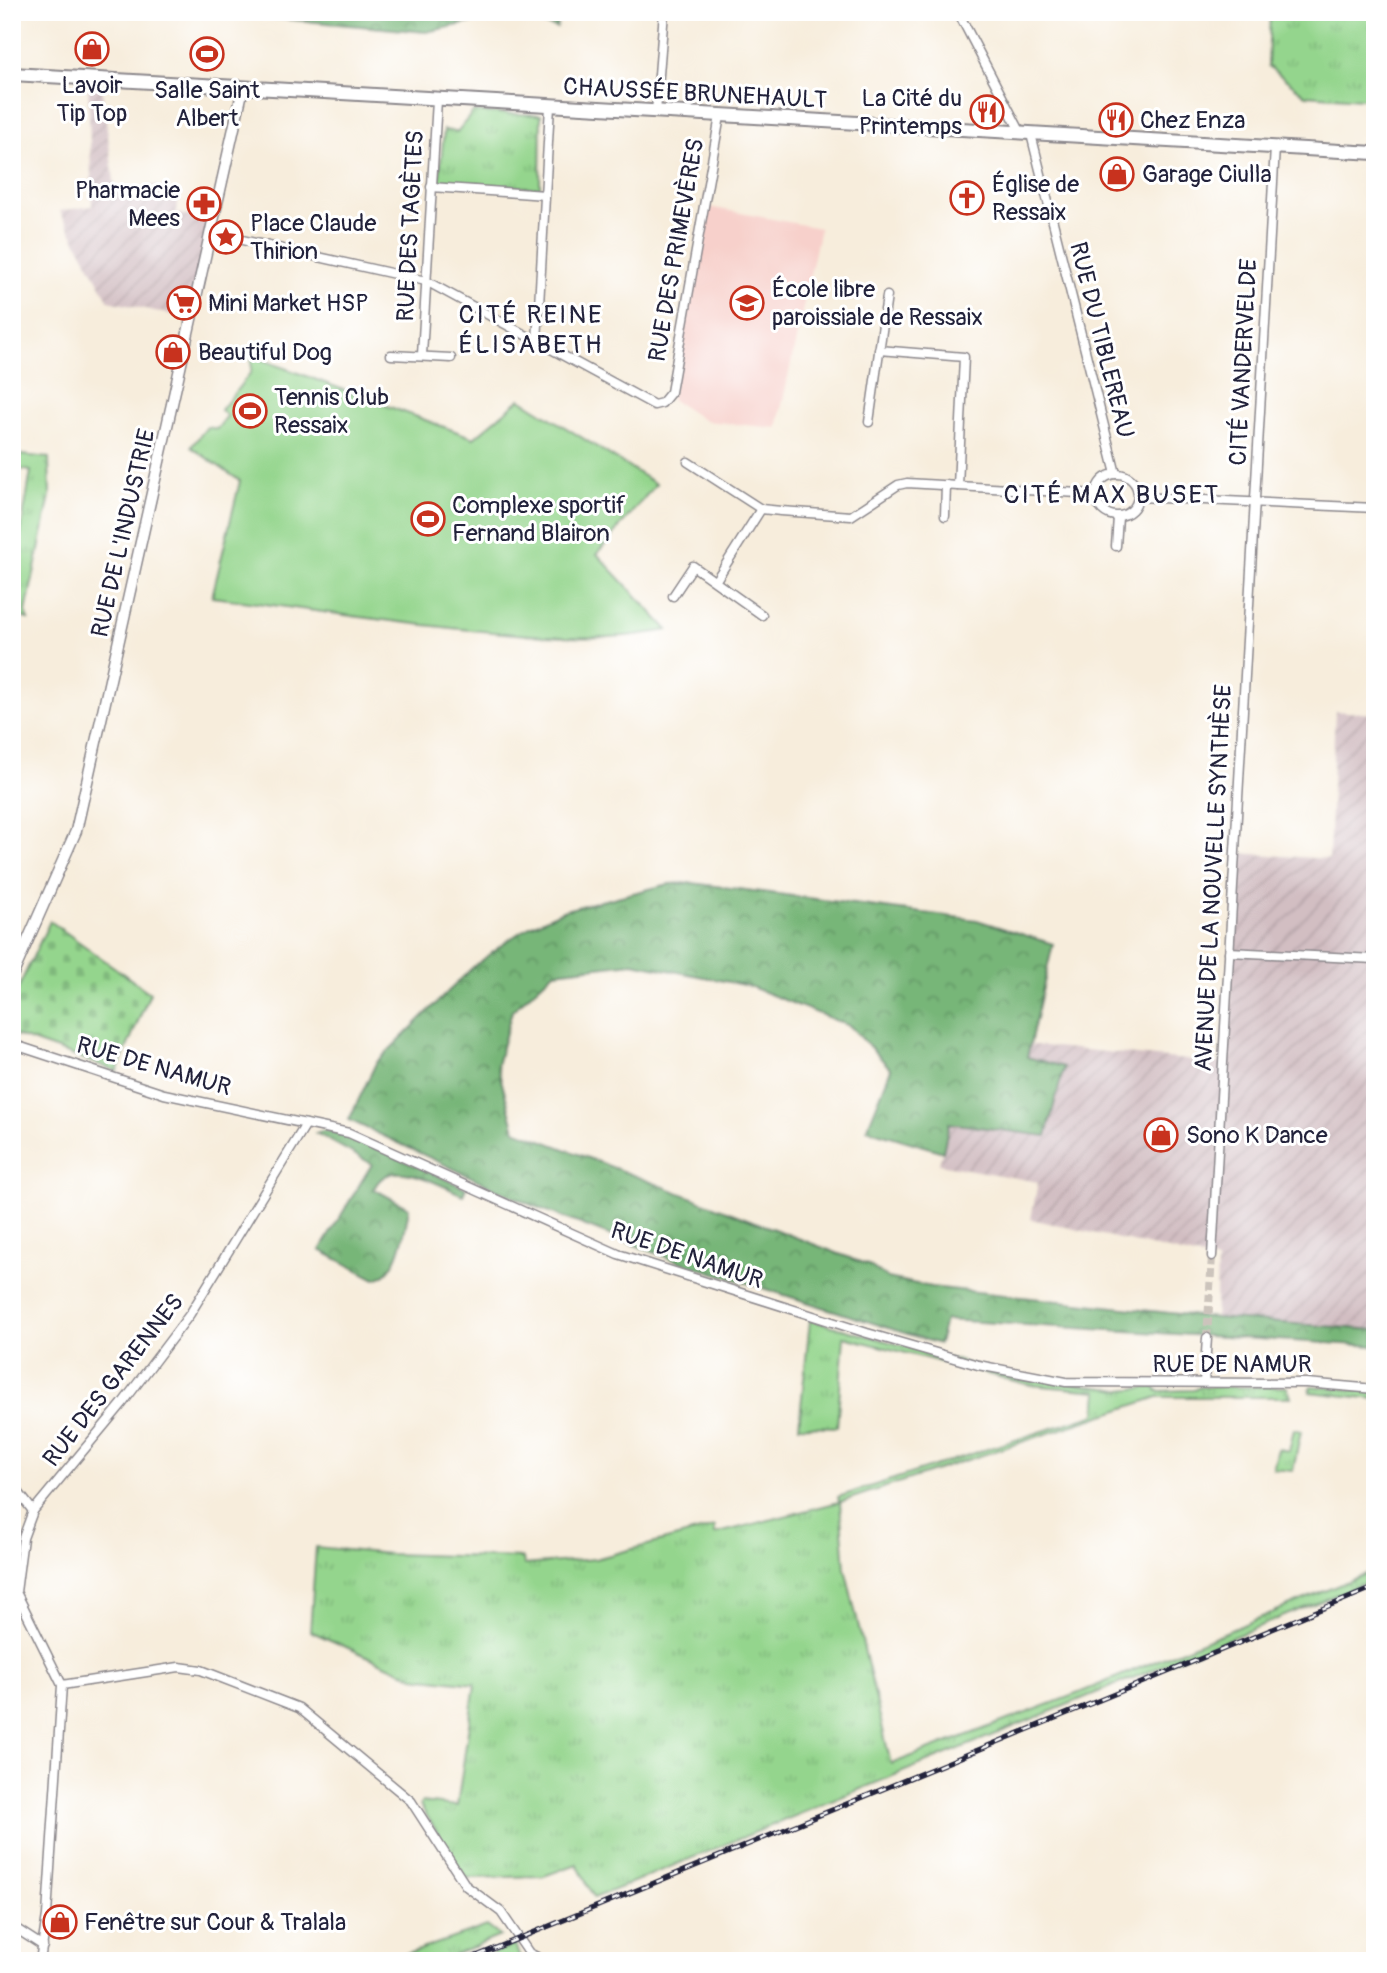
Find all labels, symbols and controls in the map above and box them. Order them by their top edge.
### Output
shop icon: Lavoir Tip Top [73,30,111,68]
sports icon: Salle Saint Albert [188,35,226,73]
place label: Lavoir Tip Top [57,71,127,128]
street label: CHAUSSÉE BRUNEHAULT [562,72,828,115]
place label: Salle Saint Albert [154,76,260,133]
place label: La Cité du Printemps [859,84,962,141]
restaurant icon: La Cité du Printemps [968,93,1006,131]
restaurant icon: Chez Enza [1097,101,1135,139]
place label: Chez Enza [1140,106,1245,135]
street label: RUE DES TAGÈTES [391,130,430,322]
street label: RUE DES PRIMEVÈRES [643,136,710,364]
shop icon: Garage Ciulla [1098,155,1136,193]
place label: Garage Ciulla [1142,160,1272,189]
place label: Église de Ressaix [992,170,1079,227]
place label: Pharmacie Mees [75,176,180,233]
church icon: Église de Ressaix [948,179,986,217]
pharmacy icon: Pharmacie Mees [185,185,223,223]
place label: Place Claude Thirion [250,209,377,266]
place icon: Place Claude Thirion [207,218,245,256]
street label: RUE DU TIBLEREAU [1063,239,1140,441]
street label: CITÉ VANDERVELDE [1224,258,1263,466]
place label: École libre paroissiale de Ressaix [772,275,983,332]
supermarket icon: Mini Market HSP [165,284,203,322]
school or university icon: École libre paroissiale de Ressaix [728,284,766,322]
place label: Mini Market HSP [208,289,369,318]
district label: CITÉ REINE ÉLISABETH [458,299,604,361]
shop icon: Beautiful Dog [154,333,192,371]
place label: Beautiful Dog [198,338,332,367]
place label: Tennis Club Ressaix [274,383,389,440]
sports icon: Tennis Club Ressaix [231,392,269,430]
street label: RUE DE L'INDUSTRIE [85,426,162,640]
district label: CITÉ MAX BUSET [1003,479,1221,511]
place label: Complexe sportif Fernand Blairon [452,491,626,548]
sports icon: Complexe sportif Fernand Blairon [409,500,447,538]
street label: AVENUE DE LA NOUVELLE SYNTHÈSE [1189,684,1238,1072]
street label: RUE DE NAMUR [73,1031,234,1102]
shop icon: Sono K Dance [1142,1116,1180,1154]
place label: Sono K Dance [1186,1121,1328,1150]
street label: RUE DE NAMUR [607,1216,767,1295]
street label: RUE DES GARENNES [37,1288,190,1473]
street label: RUE DE NAMUR [1152,1350,1312,1379]
shop icon: Fenêtre sur Cour & Tralala [41,1903,79,1941]
place label: Fenêtre sur Cour & Tralala [84,1908,346,1937]

